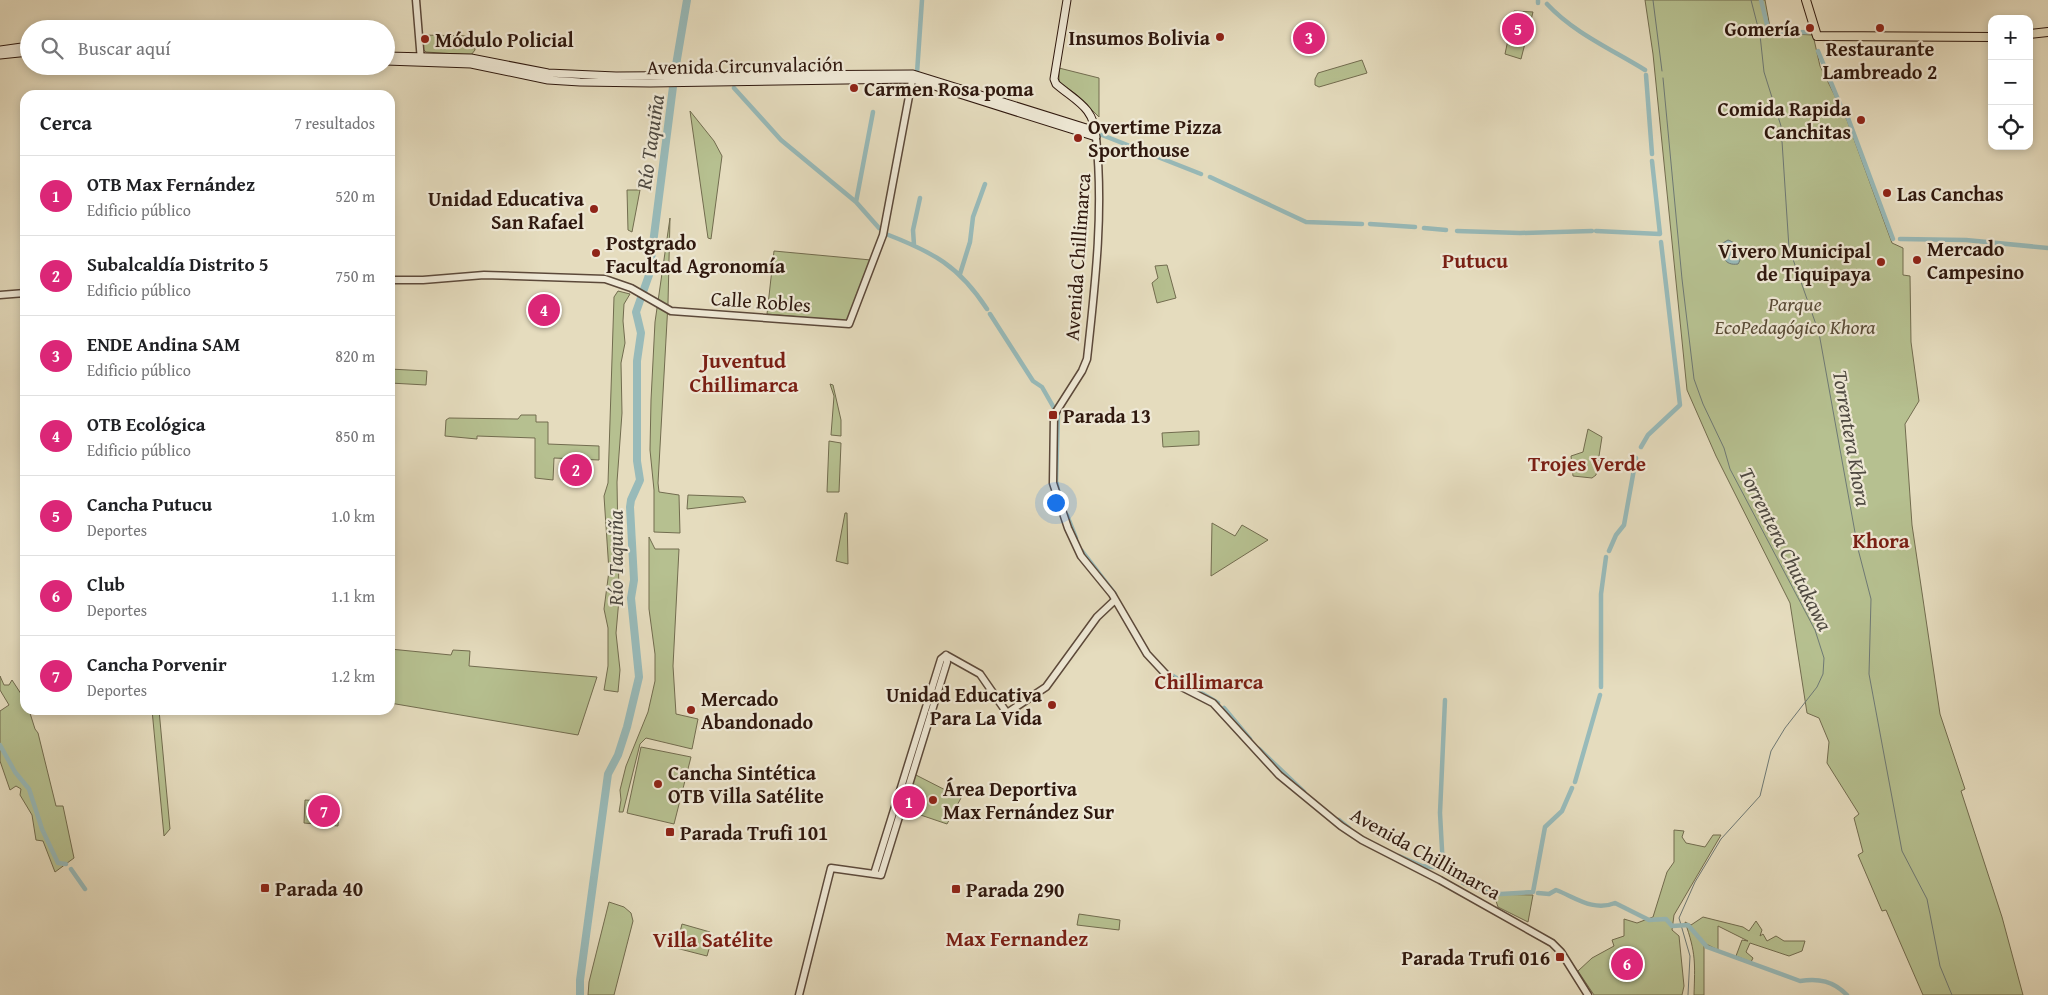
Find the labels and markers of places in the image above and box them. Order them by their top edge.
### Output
pin: 5 [1502,10,1534,48]
place label: Gomería [1725,14,1801,43]
pin: 3 [1293,19,1325,57]
marker: Gomería [1804,22,1816,34]
marker: Restaurante Lambreado 2 [1874,22,1886,34]
place label: Insumos Bolivia [1068,23,1211,52]
place label: Módulo Policial [435,25,574,54]
marker: Insumos Bolivia [1214,31,1226,43]
marker: Módulo Policial [419,33,431,45]
place label: Restaurante Lambreado 2 [1823,34,1937,86]
place label: Carmen Rosa poma [864,74,1034,103]
marker: Carmen Rosa poma [848,82,860,94]
place label: Comida Rapida Canchitas [1718,94,1852,146]
place label: Overtime Pizza Sporthouse [1088,112,1222,164]
marker: Comida Rapida Canchitas [1855,114,1867,126]
marker: Overtime Pizza Sporthouse [1072,132,1084,144]
place label: Las Canchas [1897,179,2004,208]
place label: Unidad Educativa San Rafael [428,184,585,236]
marker: Las Canchas [1881,187,1893,199]
marker: Unidad Educativa San Rafael [588,203,600,215]
place label: Postgrado Facultad Agronomía [606,228,786,280]
place label: Mercado Campesino [1927,234,2025,286]
place label: Vivero Municipal de Tiquipaya [1718,236,1872,288]
marker: Postgrado Facultad Agronomía [590,247,602,259]
marker: Mercado Campesino [1911,254,1923,266]
marker: Vivero Municipal de Tiquipaya [1875,256,1887,268]
pin: 4 [528,291,560,329]
place label: Parada 13 [1063,401,1151,430]
marker: Parada 13 [1047,409,1059,421]
pin: 2 [560,451,592,489]
place label: Unidad Educativa Para La Vida [886,680,1043,732]
place label: Mercado Abandonado [701,684,813,736]
marker: Unidad Educativa Para La Vida [1046,699,1058,711]
marker: Mercado Abandonado [685,704,697,716]
place label: Cancha Sintética OTB Villa Satélite [668,758,824,810]
place label: Área Deportiva Max Fernández Sur [943,774,1114,826]
marker: Cancha Sintética OTB Villa Satélite [652,778,664,790]
pin: 1 [893,783,925,821]
pin: 7 [308,792,340,830]
marker: Área Deportiva Max Fernández Sur [927,794,939,806]
place label: Parada Trufi 101 [680,818,828,847]
marker: Parada Trufi 101 [664,826,676,838]
place label: Parada 40 [275,874,363,903]
place label: Parada 290 [966,875,1064,904]
marker: Parada 40 [259,882,271,894]
marker: Parada 290 [950,883,962,895]
place label: Parada Trufi 016 [1402,943,1550,972]
pin: 6 [1611,945,1643,983]
marker: Parada Trufi 016 [1554,951,1566,963]

